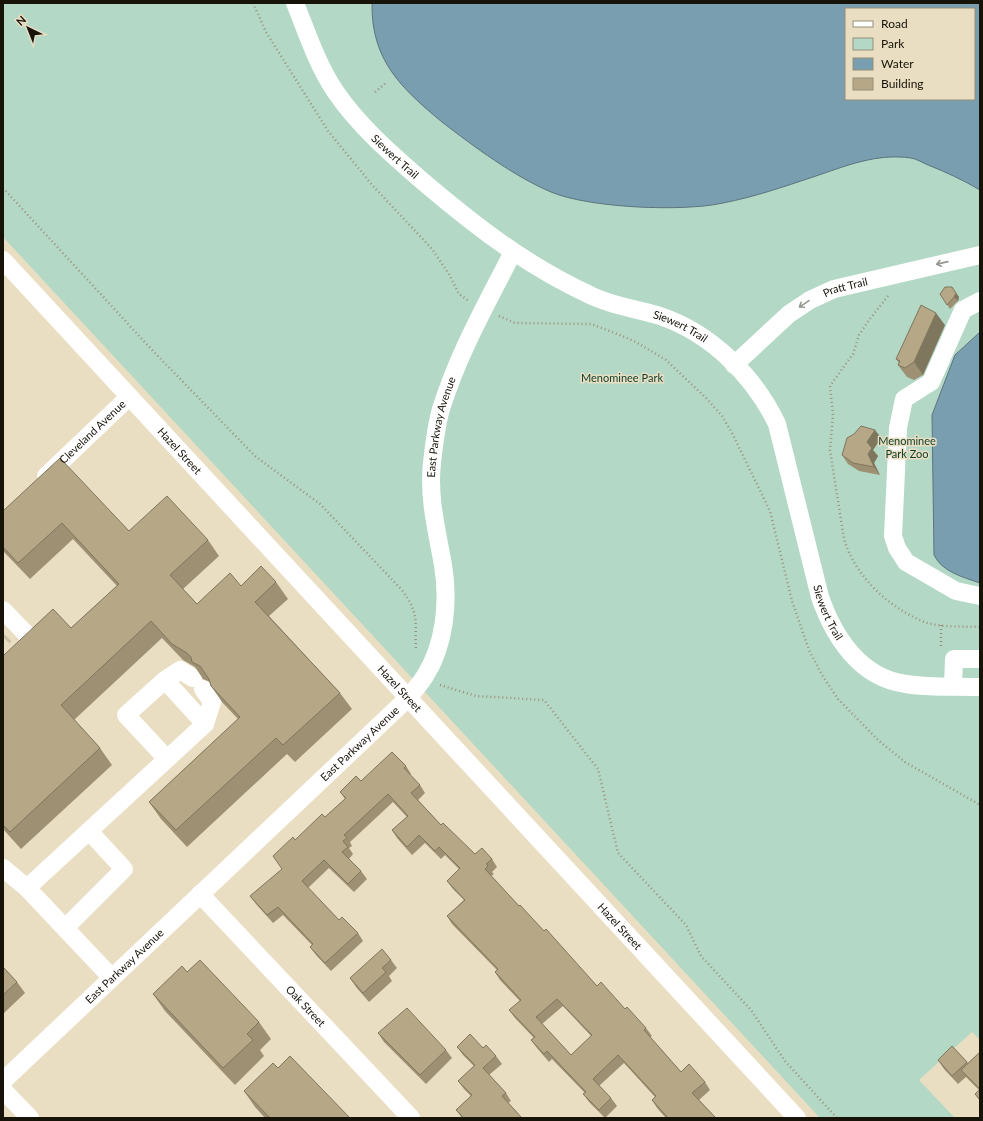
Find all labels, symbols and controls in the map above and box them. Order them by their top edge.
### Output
north arrow [8,8,48,48]
legend [845,8,975,100]
text: N [13,13,28,28]
text: Road [881,16,908,31]
text: Park [881,36,905,51]
text: Water [881,56,914,71]
text: Building [881,76,924,91]
street label: Siewert Trail [369,132,422,181]
one-way arrow [936,260,949,268]
street label: Pratt Trail [821,274,869,299]
one-way arrow [799,300,810,308]
street label: Siewert Trail [652,307,710,345]
park label: Menominee Park [581,371,663,384]
street label: East Parkway Avenue [424,375,458,478]
street label: Cleveland Avenue [56,397,128,466]
street label: Hazel Street [155,424,205,477]
park label: Menominee Park Zoo [878,434,936,460]
street label: Siewert Trail [811,583,846,642]
street label: Hazel Street [375,662,425,714]
street label: East Parkway Avenue [317,703,401,783]
street label: Hazel Street [595,900,645,952]
street label: East Parkway Avenue [82,926,166,1006]
street label: Oak Street [284,983,328,1029]

